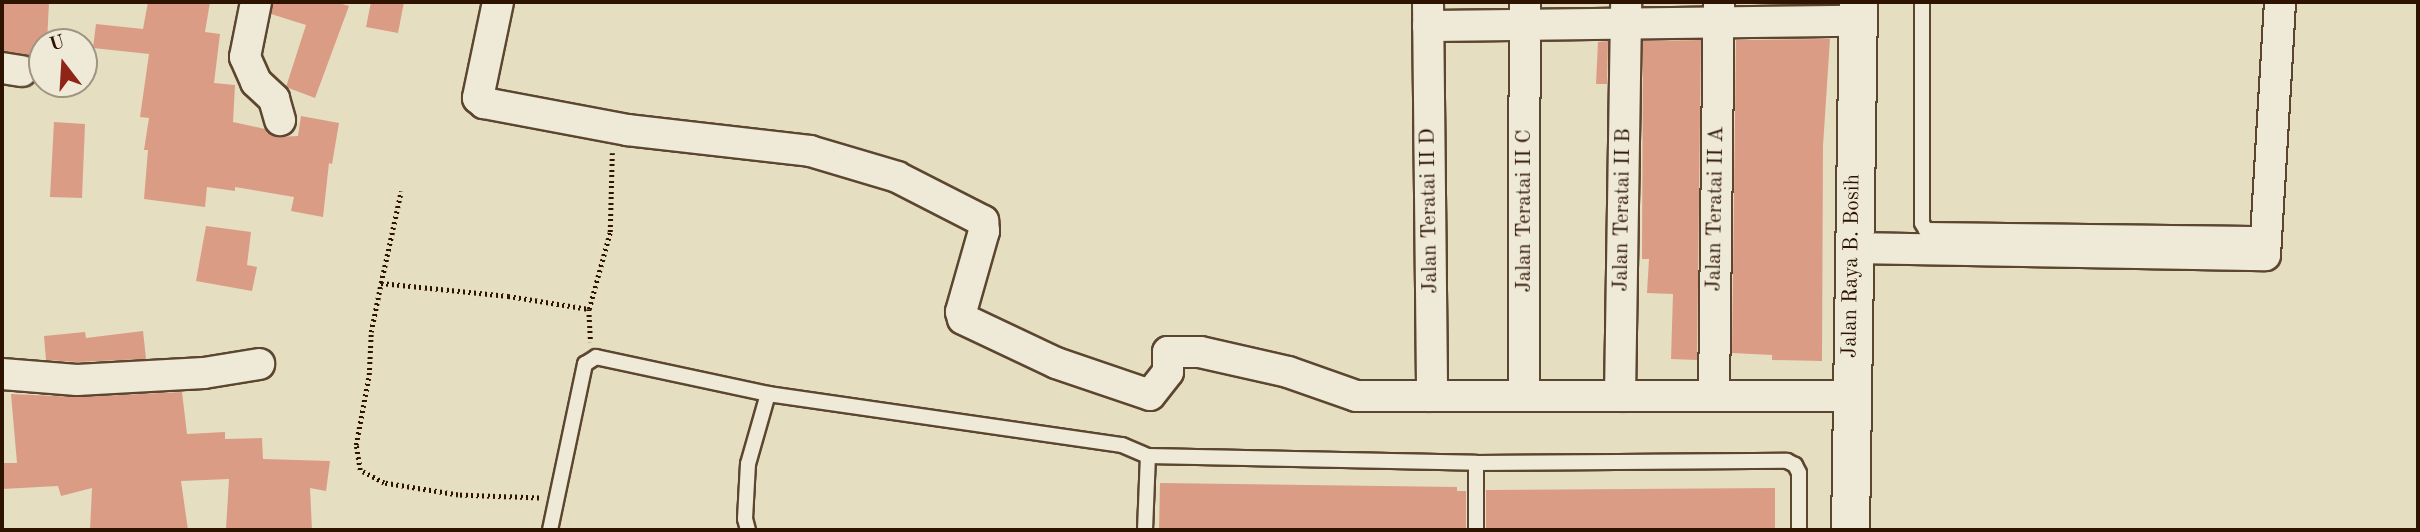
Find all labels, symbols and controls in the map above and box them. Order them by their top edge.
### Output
north arrow [28,28,98,98]
text: U [47,33,67,56]
street label: Jalan Teratai II A [1702,126,1730,292]
street label: Jalan Teratai II D [1416,128,1444,294]
street label: Jalan Teratai II B [1609,128,1637,292]
street label: Jalan Teratai II C [1512,130,1538,292]
street label: Jalan Raya B. Bosih [1838,174,1866,358]

